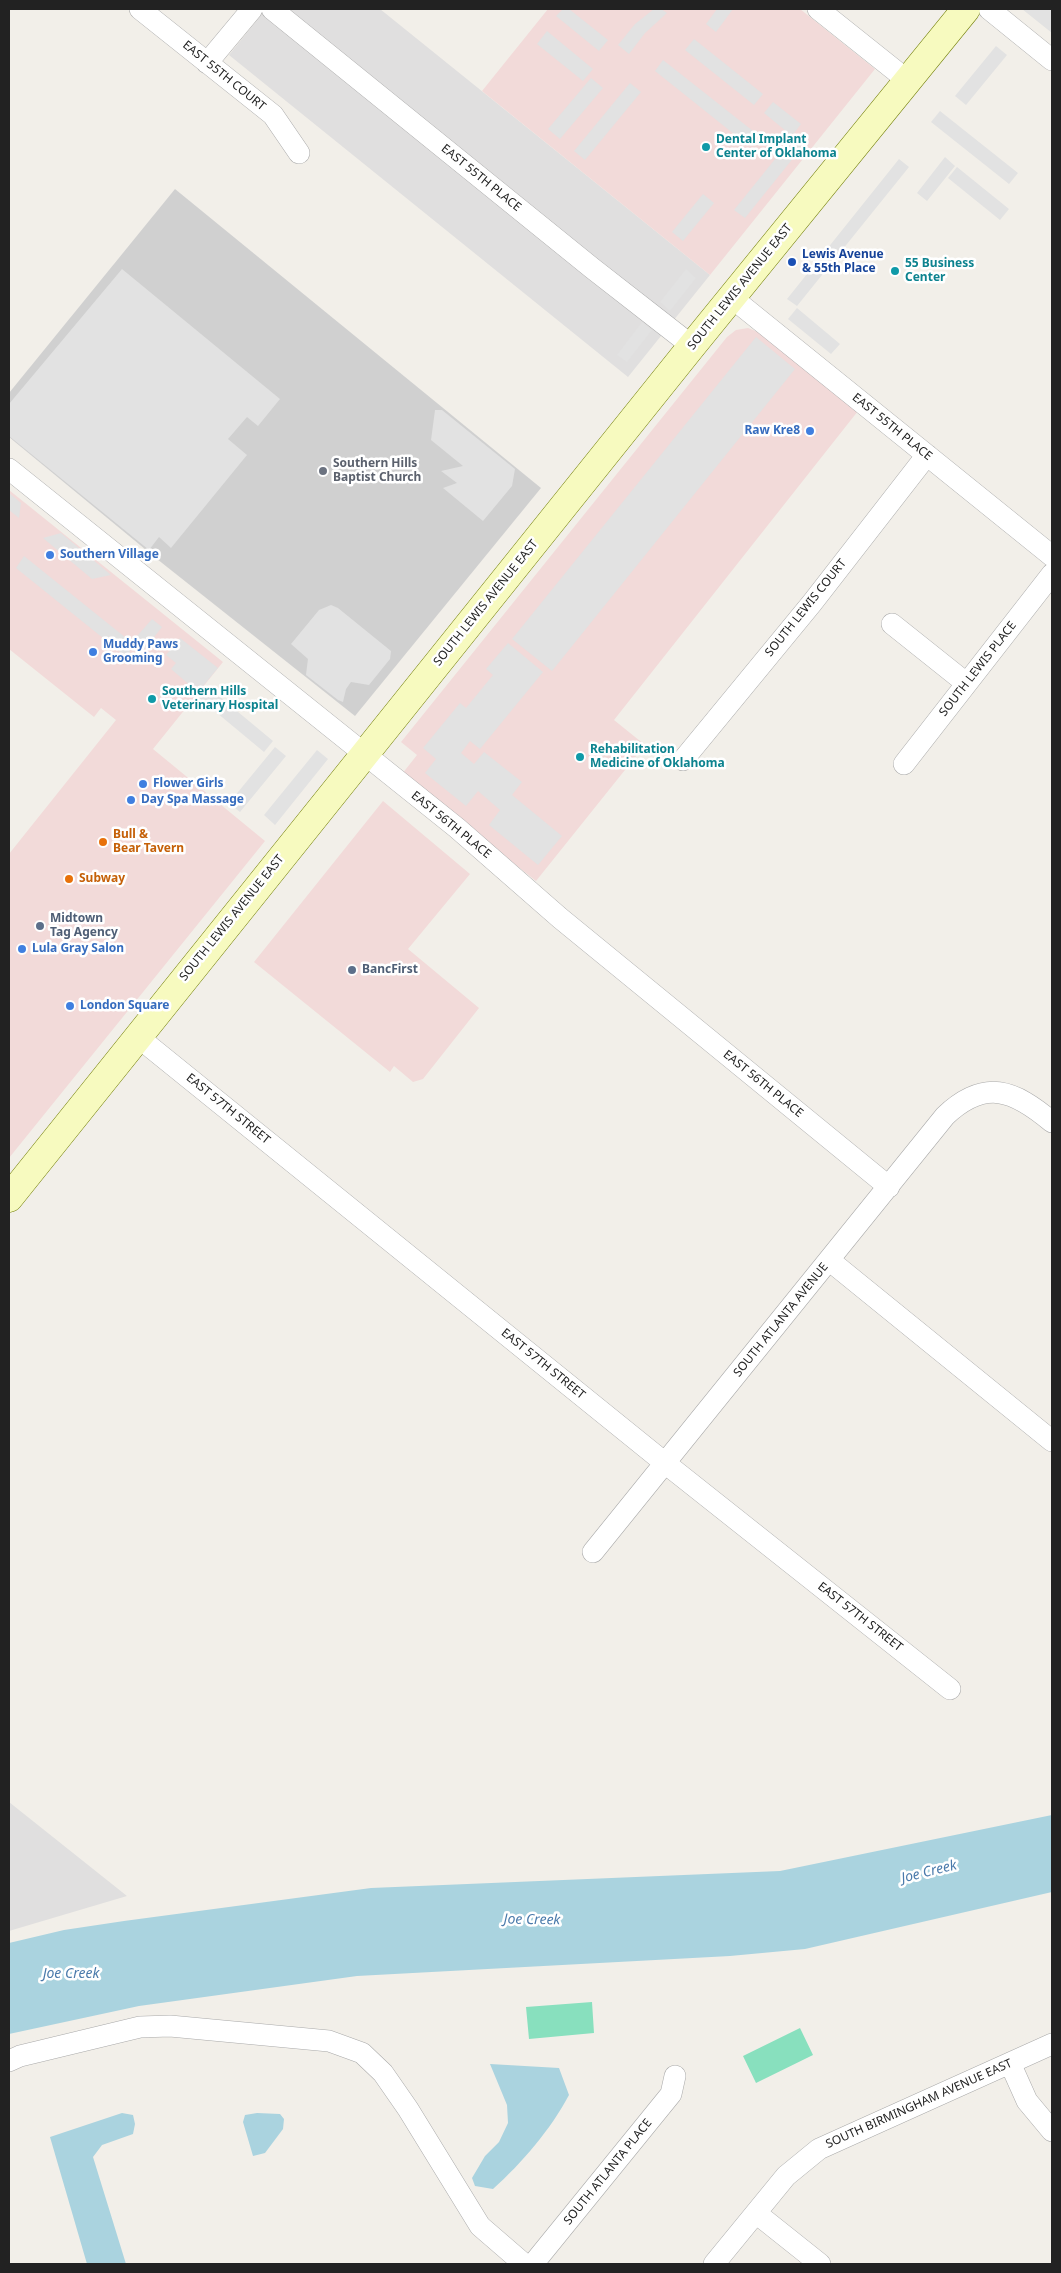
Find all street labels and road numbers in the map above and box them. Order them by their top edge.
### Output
street label: EAST 55TH COURT [180,38,268,114]
street label: EAST 55TH PLACE [438,141,524,215]
street label: SOUTH LEWIS AVENUE EAST [685,221,795,353]
street label: EAST 55TH PLACE [849,390,935,464]
street label: SOUTH LEWIS AVENUE EAST [431,537,541,669]
street label: SOUTH LEWIS COURT [762,556,850,660]
street label: SOUTH LEWIS PLACE [936,619,1020,719]
street label: EAST 56TH PLACE [408,788,494,862]
street label: SOUTH LEWIS AVENUE EAST [177,852,287,984]
street label: EAST 56TH PLACE [720,1047,806,1121]
street label: EAST 57TH STREET [183,1071,273,1147]
street label: SOUTH ATLANTA AVENUE [731,1260,831,1380]
street label: EAST 57TH STREET [498,1326,588,1402]
street label: EAST 57TH STREET [815,1579,905,1655]
street label: SOUTH BIRMINGHAM AVENUE EAST [824,2056,1014,2152]
street label: SOUTH ATLANTA PLACE [561,2116,655,2228]

